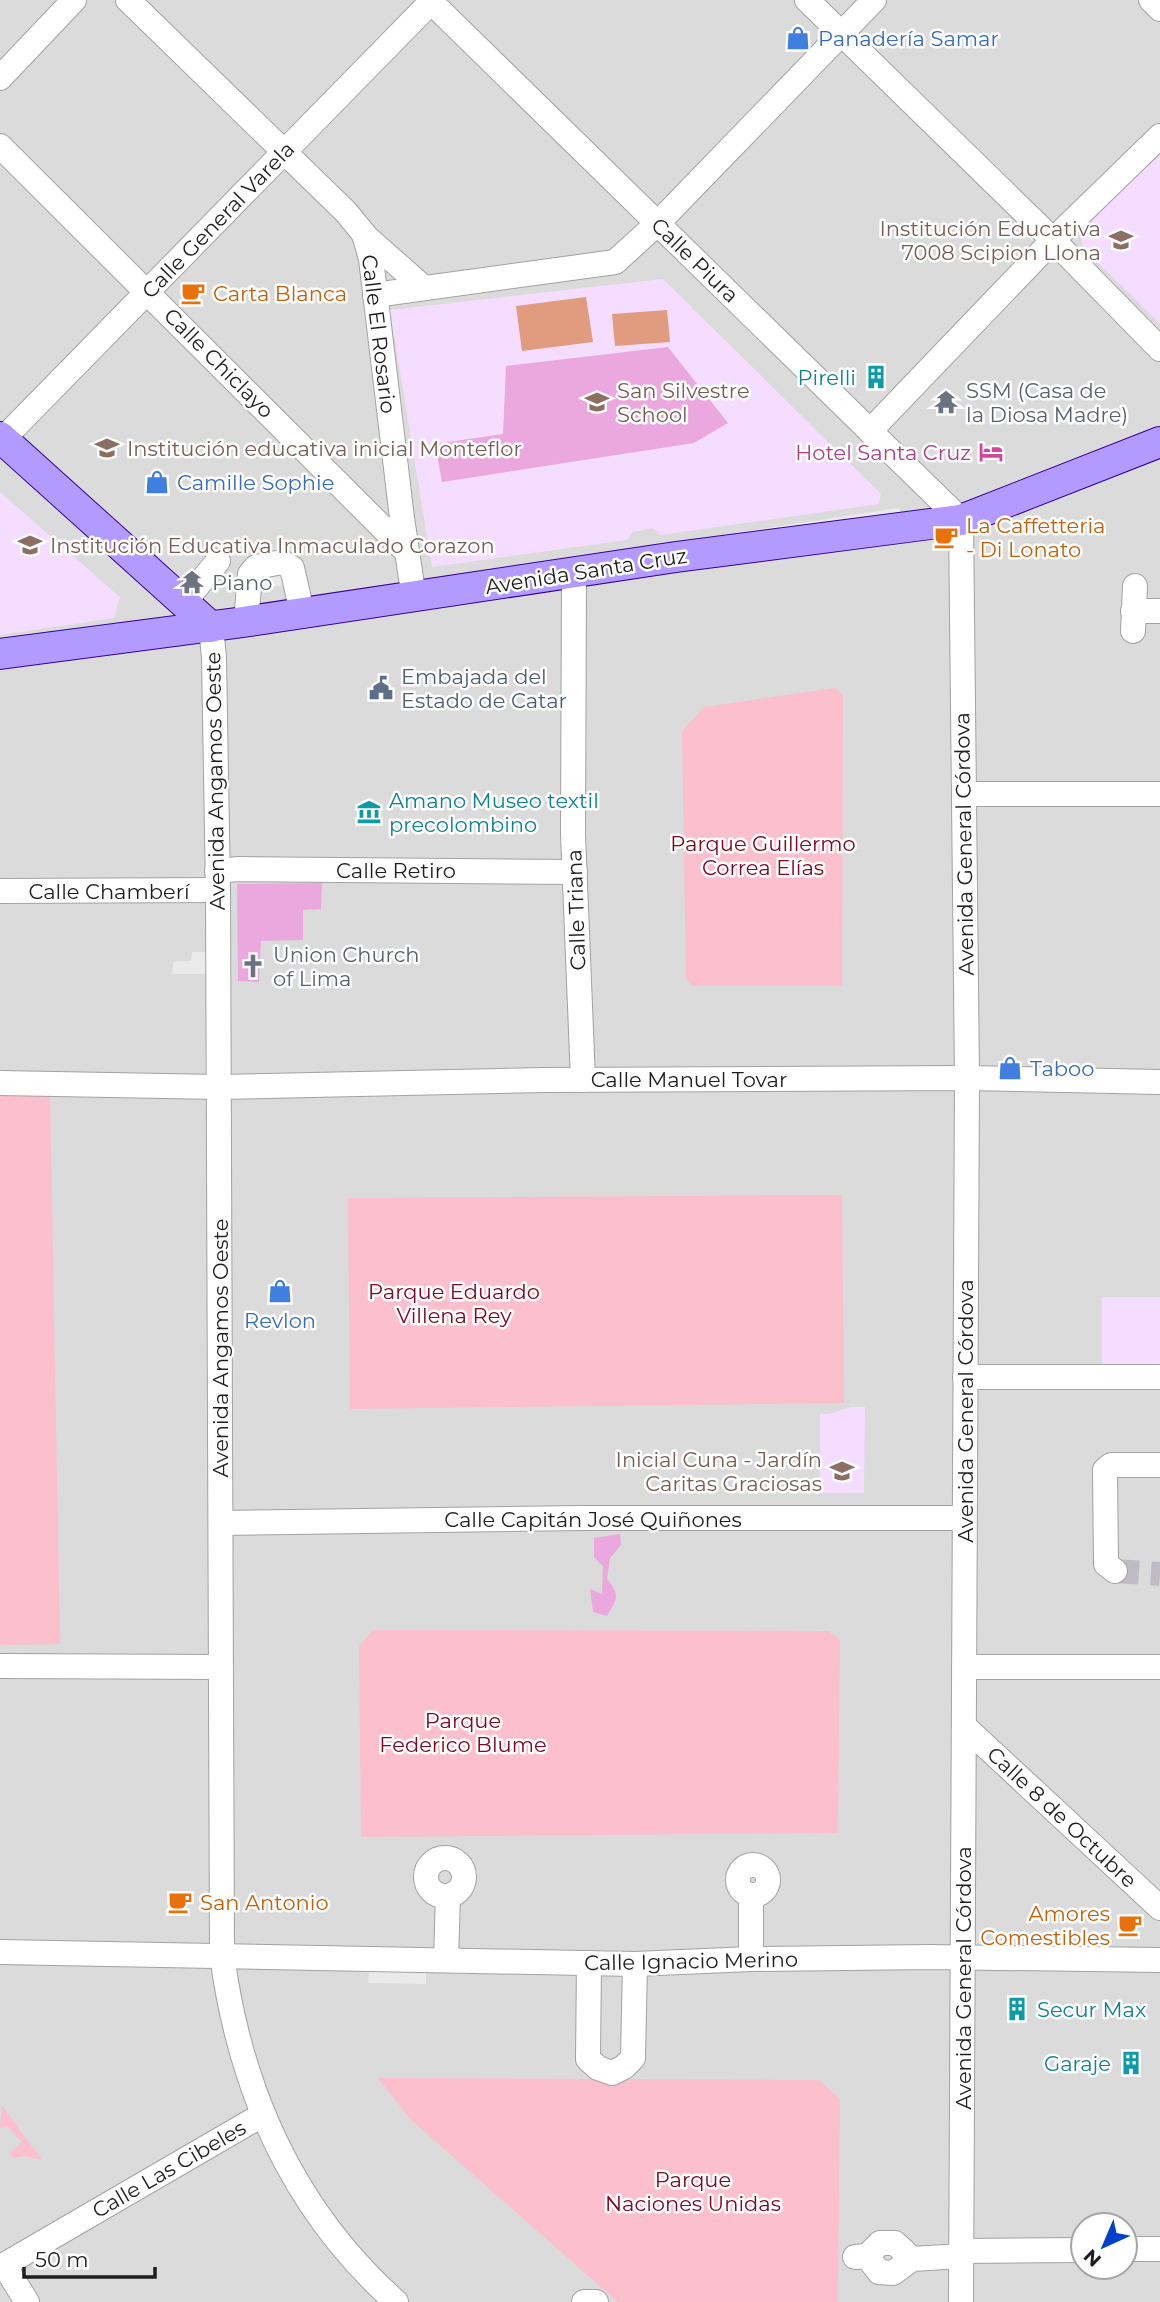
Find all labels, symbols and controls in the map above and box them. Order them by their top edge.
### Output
shop icon: Panadería Samar [784,24,812,52]
place label: Panadería Samar [818,26,999,51]
street label: Calle General Varela [137,136,299,304]
street label: Calle Piura [646,212,744,308]
place label: Institución Educativa 7008 Scipion Llona [879,216,1101,265]
school or university icon: Institución Educativa 7008 Scipion Llona [1107,226,1135,254]
street label: Calle El Rosario [357,253,401,415]
cafe icon: Carta Blanca [179,279,207,307]
place label: Carta Blanca [213,281,347,306]
street label: Calle Chiclayo [159,303,279,423]
building icon: Pirelli [862,363,890,391]
place label: Pirelli [797,365,856,390]
place label: San Silvestre School [617,378,750,427]
place label: SSM (Casa de la Diosa Madre) [966,378,1128,427]
school or university icon: San Silvestre School [583,388,611,416]
temple icon: SSM (Casa de la Diosa Madre) [932,388,960,416]
school or university icon: Institución educativa inicial Monteflor [93,434,121,462]
place label: Institución educativa inicial Monteflor [127,436,522,461]
hotel icon: Hotel Santa Cruz [977,438,1005,466]
place label: Hotel Santa Cruz [795,440,971,465]
shop icon: Camille Sophie [143,468,171,496]
place label: Camille Sophie [177,470,334,495]
place label: La Caffetteria - Di Lonato [966,513,1106,562]
cafe icon: La Caffetteria - Di Lonato [932,523,960,551]
school or university icon: Institución Educativa Inmaculado Corazon [16,531,44,559]
place label: Institución Educativa Inmaculado Corazon [50,533,495,558]
street label: Avenida Santa Cruz [483,543,689,599]
temple icon: Piano [178,568,206,596]
place label: Piano [212,570,272,595]
street label: Avenida Angamos Oeste [200,651,230,911]
place label: Embajada del Estado de Catar [401,664,567,713]
public building icon: Embajada del Estado de Catar [367,674,395,702]
street label: Avenida General Córdova [949,712,979,976]
place label: Amano Museo textil precolombino [389,788,599,837]
museum icon: Amano Museo textil precolombino [355,798,383,826]
park label: Parque Guillermo Correa Elías [670,831,856,880]
street label: Calle Triana [561,849,591,971]
street label: Calle Retiro [336,858,456,883]
street label: Calle Chamberí [28,879,191,904]
place label: Union Church of Lima [273,942,420,991]
church icon: Union Church of Lima [239,952,267,980]
shop icon: Taboo [996,1054,1024,1082]
place label: Taboo [1030,1056,1094,1081]
street label: Calle Manuel Tovar [591,1067,787,1092]
street label: Avenida Angamos Oeste [208,1219,233,1477]
shop icon: Revlon [266,1277,294,1305]
park label: Parque Eduardo Villena Rey [368,1279,540,1328]
street label: Avenida General Córdova [953,1279,978,1543]
place label: Revlon [244,1308,316,1333]
place label: Inicial Cuna - Jardín Caritas Graciosas [616,1447,822,1496]
school or university icon: Inicial Cuna - Jardín Caritas Graciosas [828,1457,856,1485]
street label: Calle Capitán José Quiñones [444,1507,742,1532]
park label: Parque Federico Blume [379,1708,547,1757]
street label: Calle 8 de Octubre [982,1741,1142,1893]
street label: Avenida General Córdova [951,1846,976,2110]
cafe icon: San Antonio [166,1888,194,1916]
place label: San Antonio [200,1890,329,1915]
place label: Amores Comestibles [980,1901,1110,1950]
cafe icon: Amores Comestibles [1116,1911,1144,1939]
street label: Calle Ignacio Merino [584,1947,798,1975]
building icon: Secur Max [1003,1995,1031,2023]
place label: Secur Max [1037,1997,1146,2022]
building icon: Garaje [1117,2049,1145,2077]
place label: Garaje [1044,2051,1111,2076]
street label: Calle Las Cibeles [88,2115,250,2223]
park label: Parque Naciones Unidas [605,2167,781,2216]
north arrow [1069,2211,1139,2281]
scale bar [24,2236,156,2280]
text: N [1079,2244,1106,2271]
text: 50 m [35,2247,89,2272]

